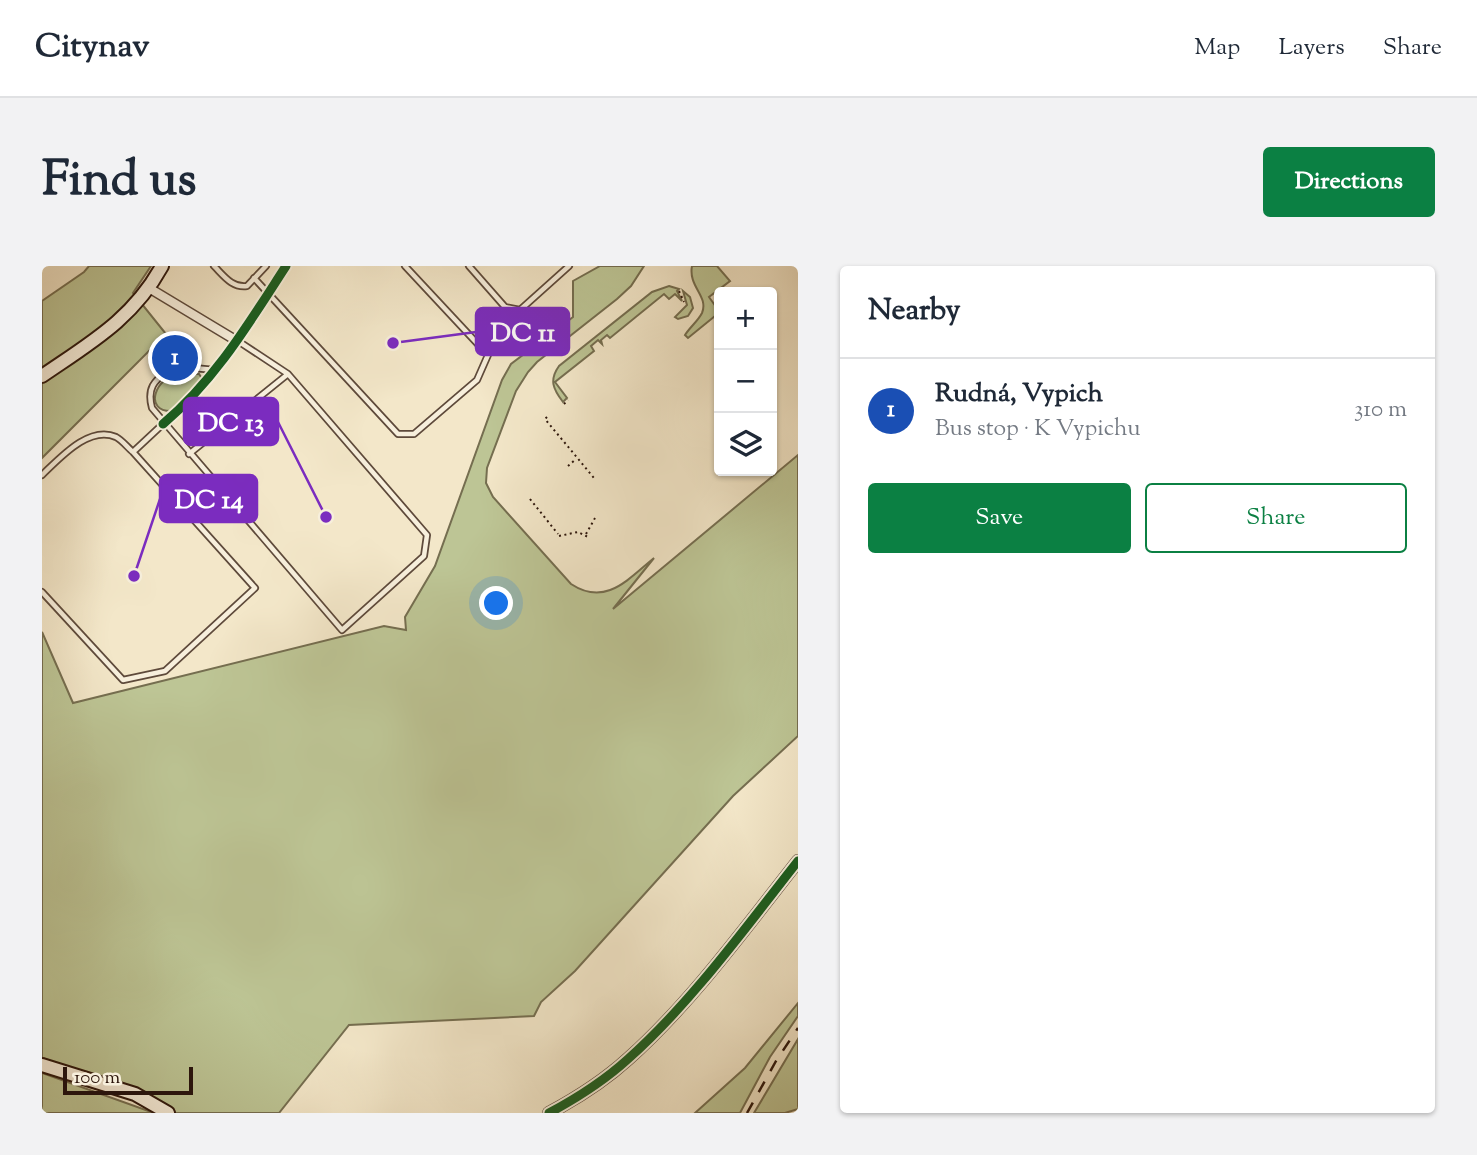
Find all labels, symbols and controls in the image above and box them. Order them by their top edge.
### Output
text: Citynav [35,24,150,72]
text: Map [1194,31,1240,65]
text: Layers [1278,31,1345,65]
text: Share [1383,31,1442,65]
text: Find us [42,147,196,217]
button: Directions [1263,147,1435,217]
map controls [714,287,777,476]
button: + [714,287,777,350]
text: Nearby [868,290,960,333]
callout: DC 11 [476,308,569,355]
text: DC 11 [491,316,556,353]
pin: 1 [152,332,198,384]
button: − [714,350,777,413]
text: Rudná, Vypich [935,376,1103,413]
text: 1 [887,394,895,427]
text: 310 m [1354,394,1407,427]
callout: DC 13 [184,398,278,445]
text: DC 13 [198,406,264,443]
button: layers [714,413,777,476]
text: Bus stop · K Vypichu [935,413,1140,446]
callout: DC 14 [160,475,257,522]
text: DC 14 [174,483,244,520]
button: Save [868,483,1131,553]
button: Share [1145,483,1407,553]
your location [479,586,513,620]
scale bar [63,1064,192,1096]
text: 100 m [74,1065,120,1092]

